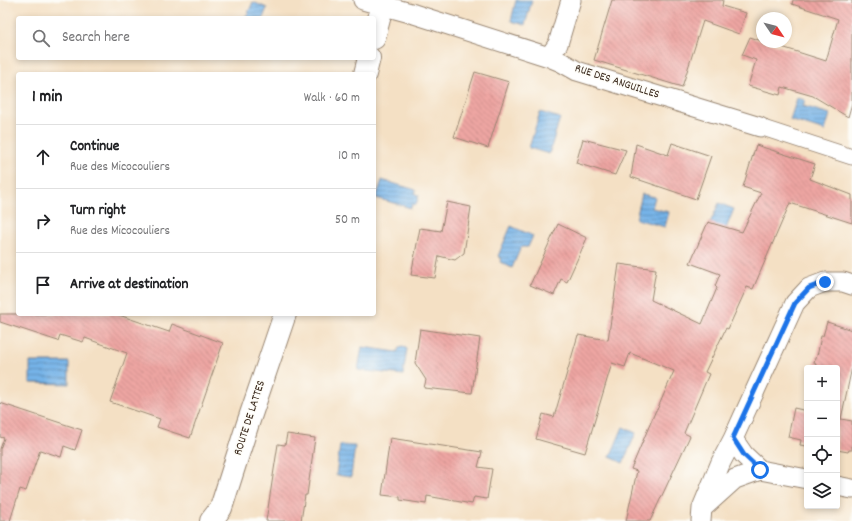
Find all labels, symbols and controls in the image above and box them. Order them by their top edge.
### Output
north arrow [756,12,792,48]
search box [16,16,376,60]
icon: search [30,27,52,49]
text: Search here [62,27,130,49]
street label: RUE DES ANGUILLES [572,60,662,104]
text: 1 min [32,86,62,110]
text: Walk · 60 m [304,89,360,108]
text: Continue [70,136,119,158]
icon: ahead [32,146,54,168]
text: 10 m [338,147,360,166]
text: Rue des Micocouliers [70,158,170,177]
text: Turn right [70,200,126,222]
icon: right [32,210,54,232]
text: 50 m [335,211,360,230]
text: Rue des Micocouliers [70,222,170,241]
route end [816,273,834,291]
icon: arrive [32,274,54,296]
text: Arrive at destination [70,274,188,296]
map controls [804,365,840,509]
button: + [804,365,840,401]
street label: ROUTE DE LATTES [230,378,270,458]
button: − [804,401,840,437]
button: locate [804,437,840,473]
route start [751,461,769,479]
button: layers [804,473,840,509]

